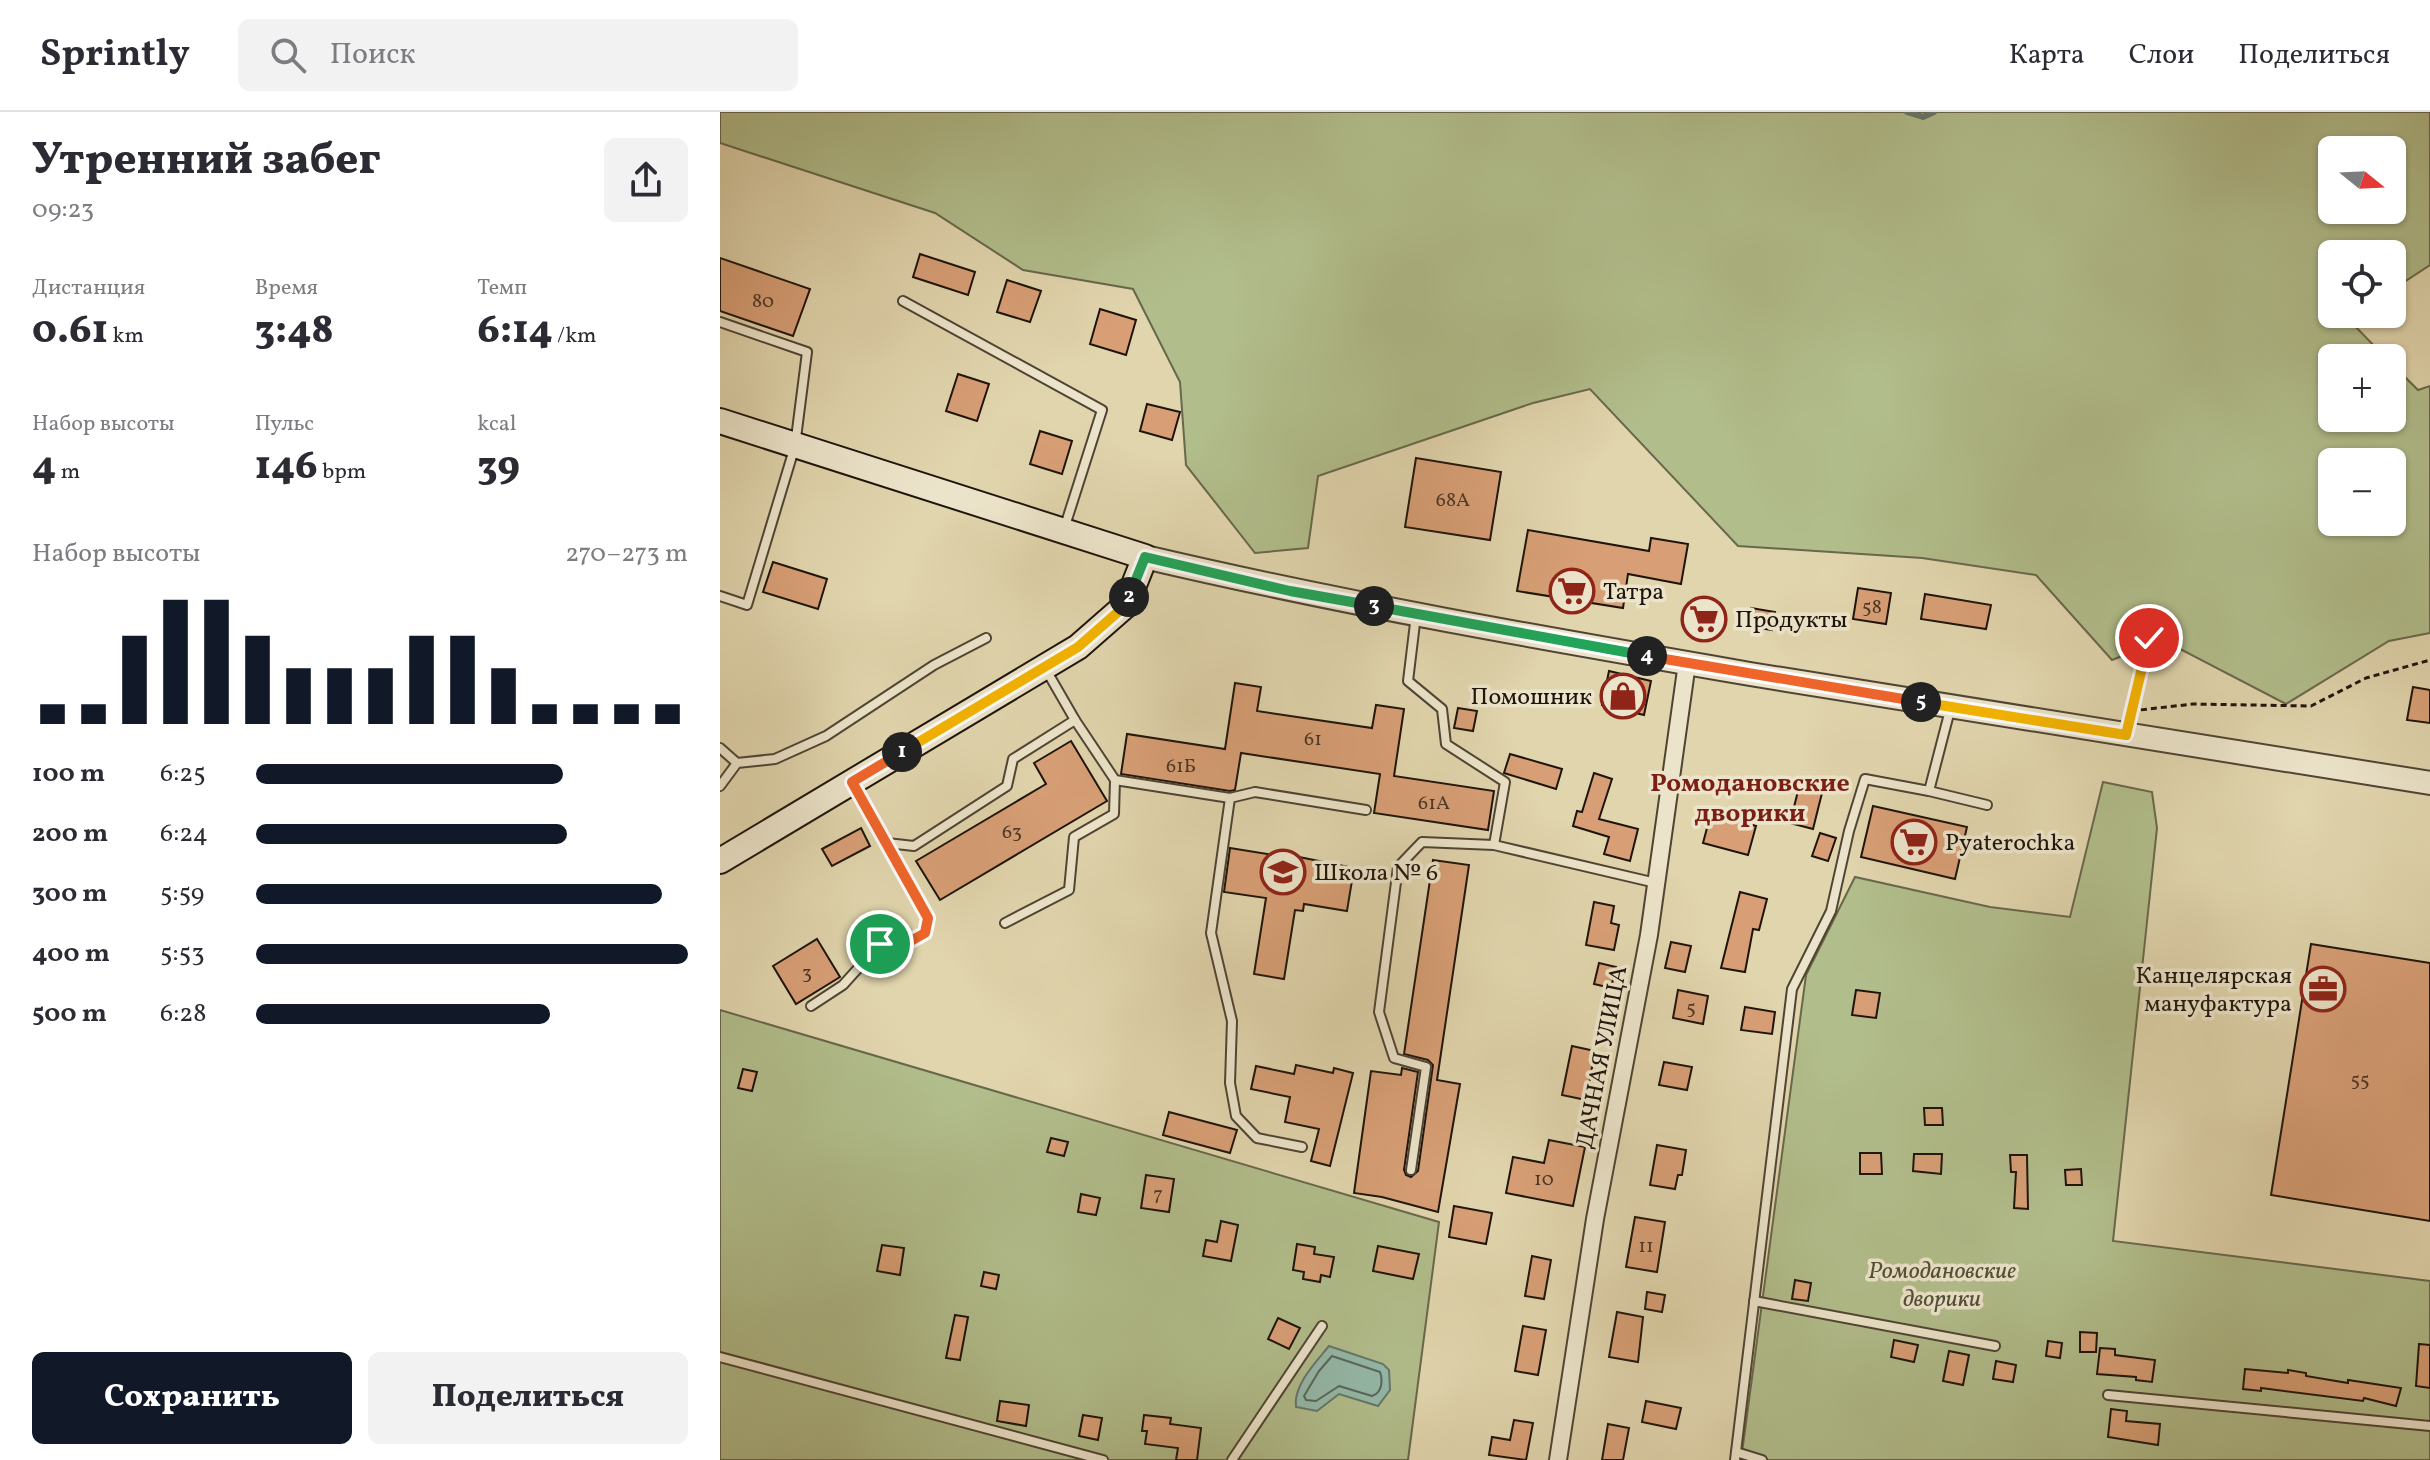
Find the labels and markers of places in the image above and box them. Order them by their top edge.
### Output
supermarket icon: Татра [1548,567,1596,615]
place label: Татра [1603,576,1664,610]
pin: 2 [1109,577,1149,617]
pin: 3 [1354,586,1394,626]
supermarket icon: Продукты [1680,595,1728,643]
place label: Продукты [1735,604,1847,638]
pin [2115,604,2183,672]
pin: 4 [1627,636,1667,676]
shop icon: Помошник [1599,672,1647,720]
place label: Помошник [1471,681,1592,715]
pin: 5 [1901,682,1941,722]
pin: 1 [882,732,922,772]
supermarket icon: Pyaterochka [1890,818,1938,866]
place label: Pyaterochka [1945,827,2075,861]
school or university icon: Школа № 6 [1259,848,1307,896]
place label: Школа № 6 [1314,857,1438,891]
pin [846,910,914,978]
place label: Канцелярская мануфактура [2136,960,2292,1022]
office icon: Канцелярская мануфактура [2299,965,2347,1013]

